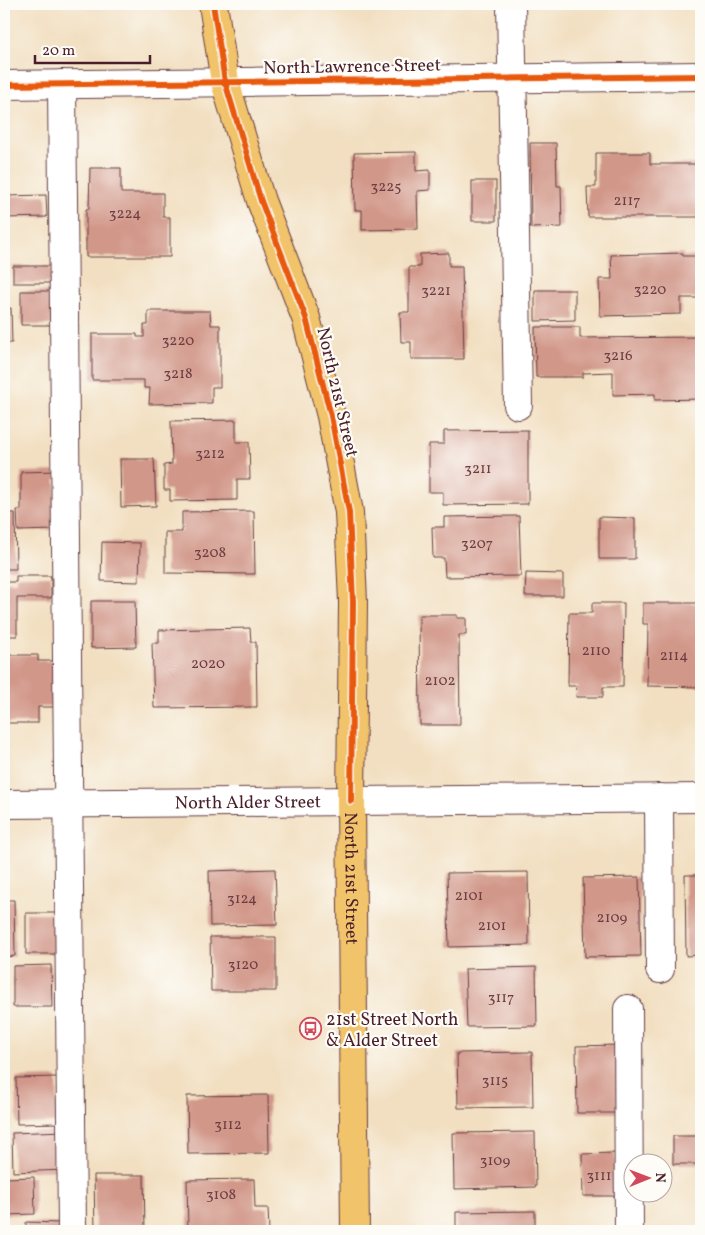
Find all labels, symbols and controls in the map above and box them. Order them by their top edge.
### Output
scale bar [35,32,150,64]
text: 20 m [42,41,75,62]
street label: North Lawrence Street [263,53,441,82]
house number: 3225 [370,177,402,198]
house number: 2117 [614,191,640,212]
house number: 3224 [109,204,141,225]
house number: 3220 [634,280,666,301]
house number: 3221 [421,281,451,302]
street label: North 21st Street [309,325,364,460]
house number: 3220 [162,331,194,352]
house number: 3216 [603,346,633,367]
house number: 3218 [163,364,193,385]
house number: 3212 [195,444,225,465]
house number: 3211 [464,459,492,480]
house number: 3207 [461,534,493,555]
house number: 3208 [194,543,226,564]
house number: 2110 [582,641,610,662]
house number: 2114 [660,646,688,667]
house number: 2020 [191,654,225,675]
house number: 2102 [425,671,455,692]
street label: North Alder Street [175,790,321,817]
street label: North 21st Street [337,812,363,945]
house number: 2101 [455,886,483,907]
house number: 3124 [227,889,257,910]
house number: 2109 [597,908,628,929]
house number: 2101 [478,916,506,937]
house number: 3120 [228,955,258,976]
house number: 3117 [488,988,514,1009]
place label: 21st Street North & Alder Street [326,1008,459,1054]
bus stop icon: 21st Street North & Alder Street [298,1017,322,1041]
house number: 3115 [482,1071,508,1092]
house number: 3112 [214,1115,242,1136]
house number: 3109 [480,1151,510,1172]
north arrow [622,1152,672,1202]
house number: 3111 [586,1166,612,1187]
text: N [650,1173,669,1183]
house number: 3108 [206,1185,236,1206]

